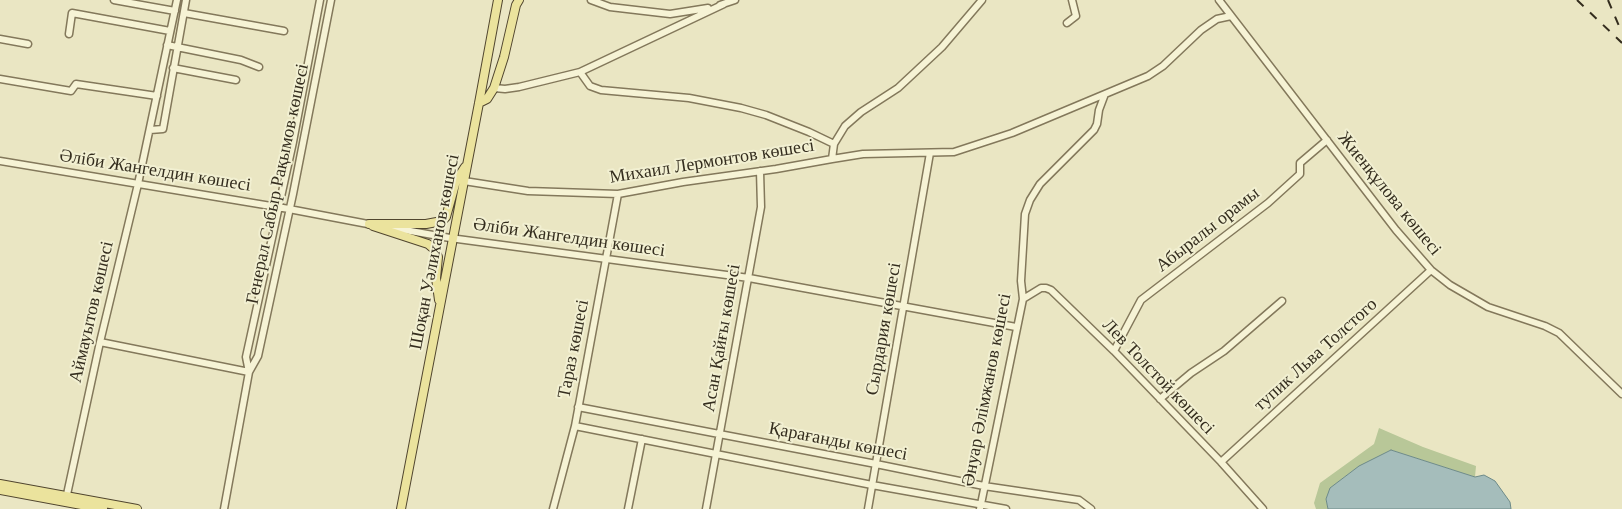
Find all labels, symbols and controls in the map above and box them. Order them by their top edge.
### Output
street label: Генерал Сабыр Рақымов көшесі [242,62,314,306]
street label: Жиенқұлова көшесі [1332,128,1446,260]
street label: Михаил Лермонтов көшесі [608,135,816,189]
street label: Әліби Жангелдин көшесі [58,145,252,197]
street label: Шоқан Уәлиханов көшесі [405,152,465,352]
street label: Абыралы орамы [1152,183,1264,277]
street label: Әліби Жангелдин көшесі [472,214,666,262]
street label: Аймауытов көшесі [65,239,119,385]
street label: Сырдария көшесі [862,261,906,397]
street label: Асан Қайғы көшесі [698,263,746,413]
street label: Әнуар Әлімжанов көшесі [958,292,1016,488]
street label: тупик Льва Толстого [1250,294,1382,416]
street label: Тараз көшесі [554,298,594,400]
street label: Лев Толстой көшесі [1097,315,1219,439]
street label: Қарағанды көшесі [767,418,909,466]

